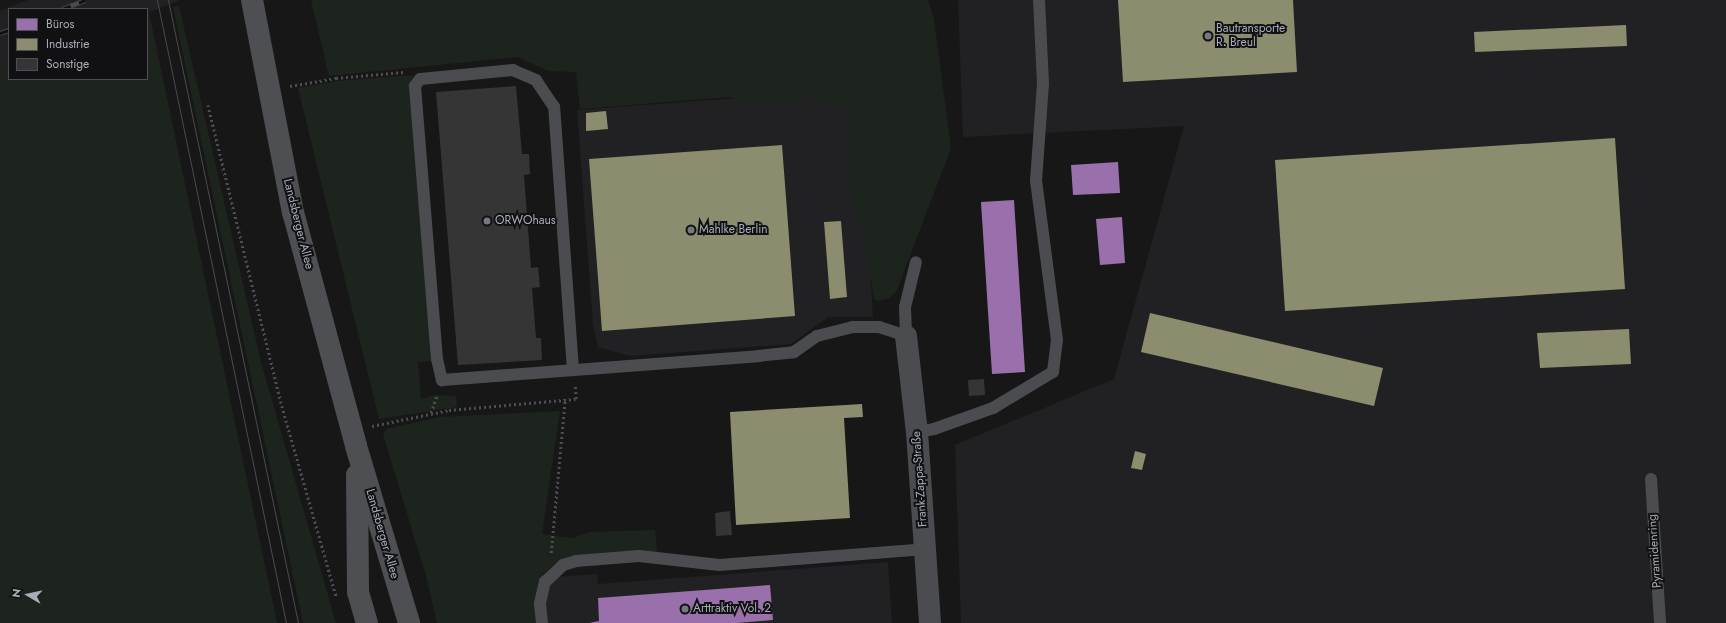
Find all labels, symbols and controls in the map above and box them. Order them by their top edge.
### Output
legend [8,8,148,80]
text: Büros [46,15,74,33]
place label: Bautransporte R. Breul [1216,22,1285,50]
marker: Bautransporte R. Breul [1203,31,1213,41]
text: Industrie [46,35,90,53]
text: Sonstige [46,55,89,73]
street label: Landsberger Allee [280,177,316,271]
place label: ORWOhaus [495,214,556,228]
marker: ORWOhaus [482,216,492,226]
place label: Mahlke Berlin [699,223,768,237]
marker: Mahlke Berlin [686,225,696,235]
street label: Frank-Zappa-Straße [909,430,931,528]
street label: Landsberger Allee [362,487,402,581]
street label: Pyramidenring [1645,514,1665,588]
north arrow [8,575,48,615]
text: N [8,588,25,599]
place label: Arttraktiv Vol. 2 [693,602,771,616]
marker: Arttraktiv Vol. 2 [680,604,690,614]

